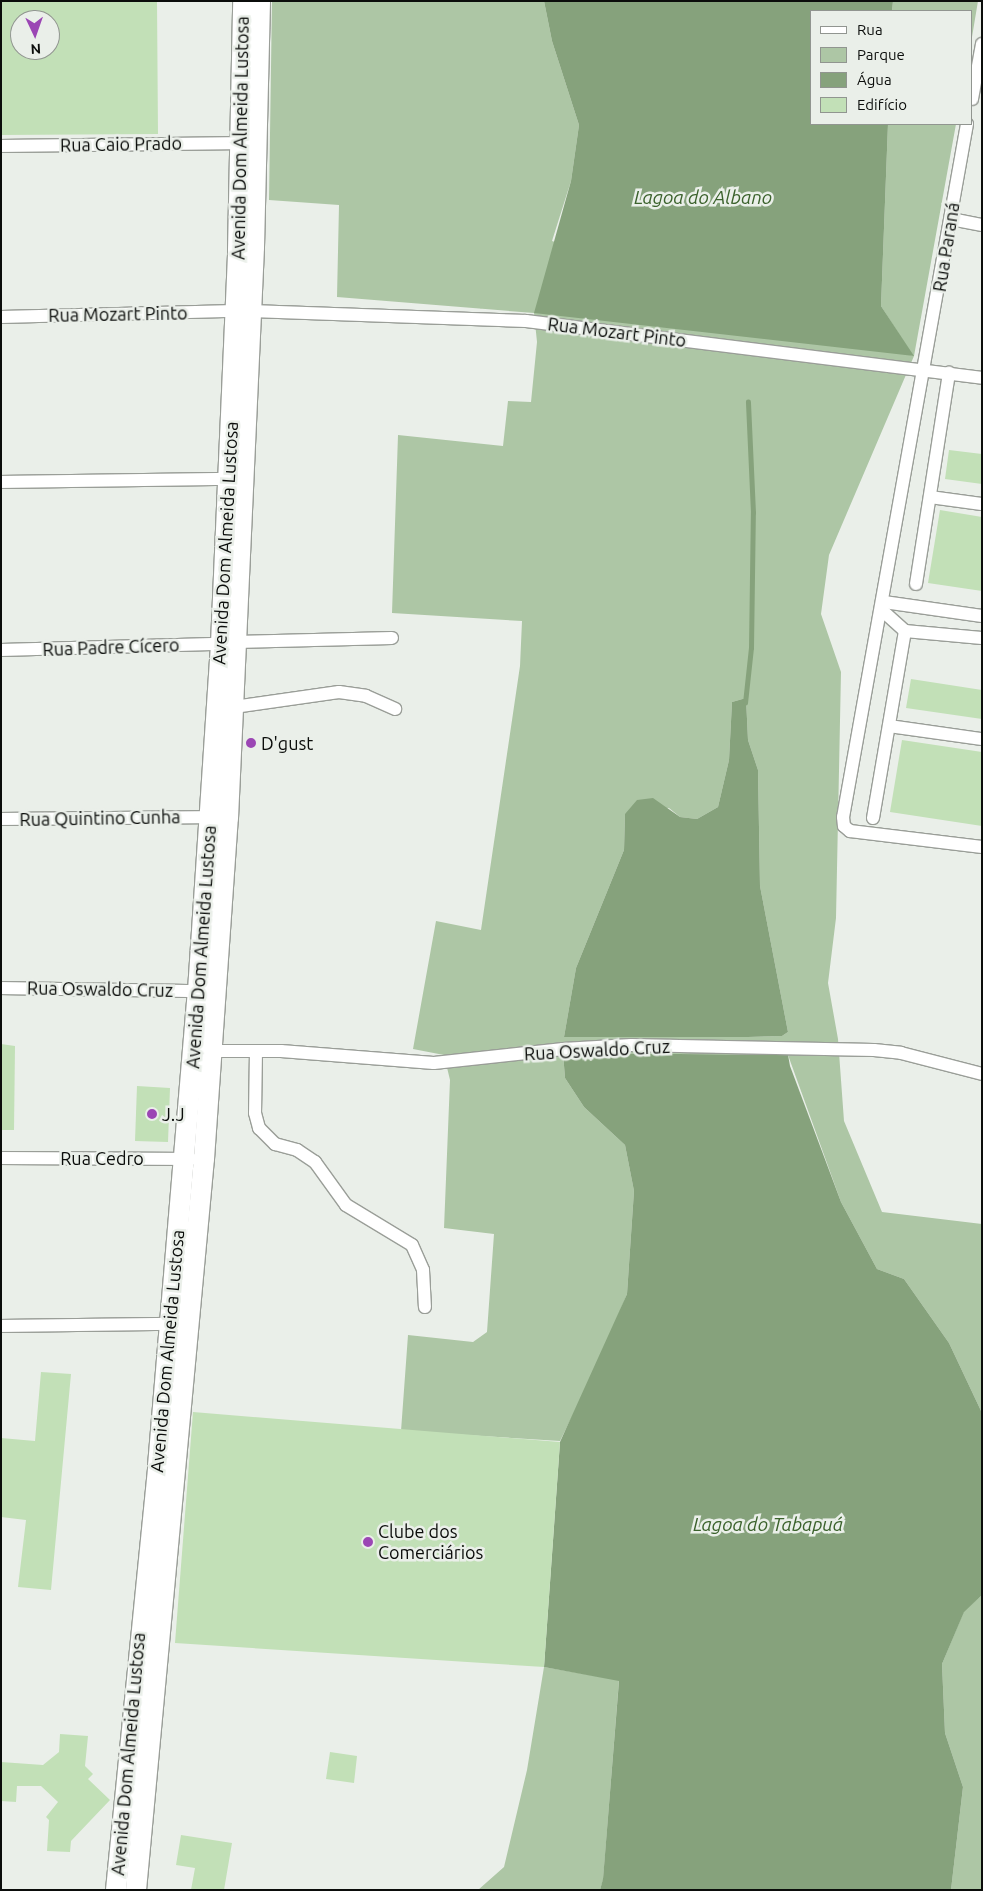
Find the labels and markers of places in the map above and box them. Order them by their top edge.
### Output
place label: D'gust [261,732,313,754]
marker: D'gust [245,737,257,749]
place label: J.J [162,1103,185,1125]
marker: J.J [146,1108,158,1120]
place label: Clube dos Comerciários [378,1521,483,1564]
marker: Clube dos Comerciários [362,1536,374,1548]

